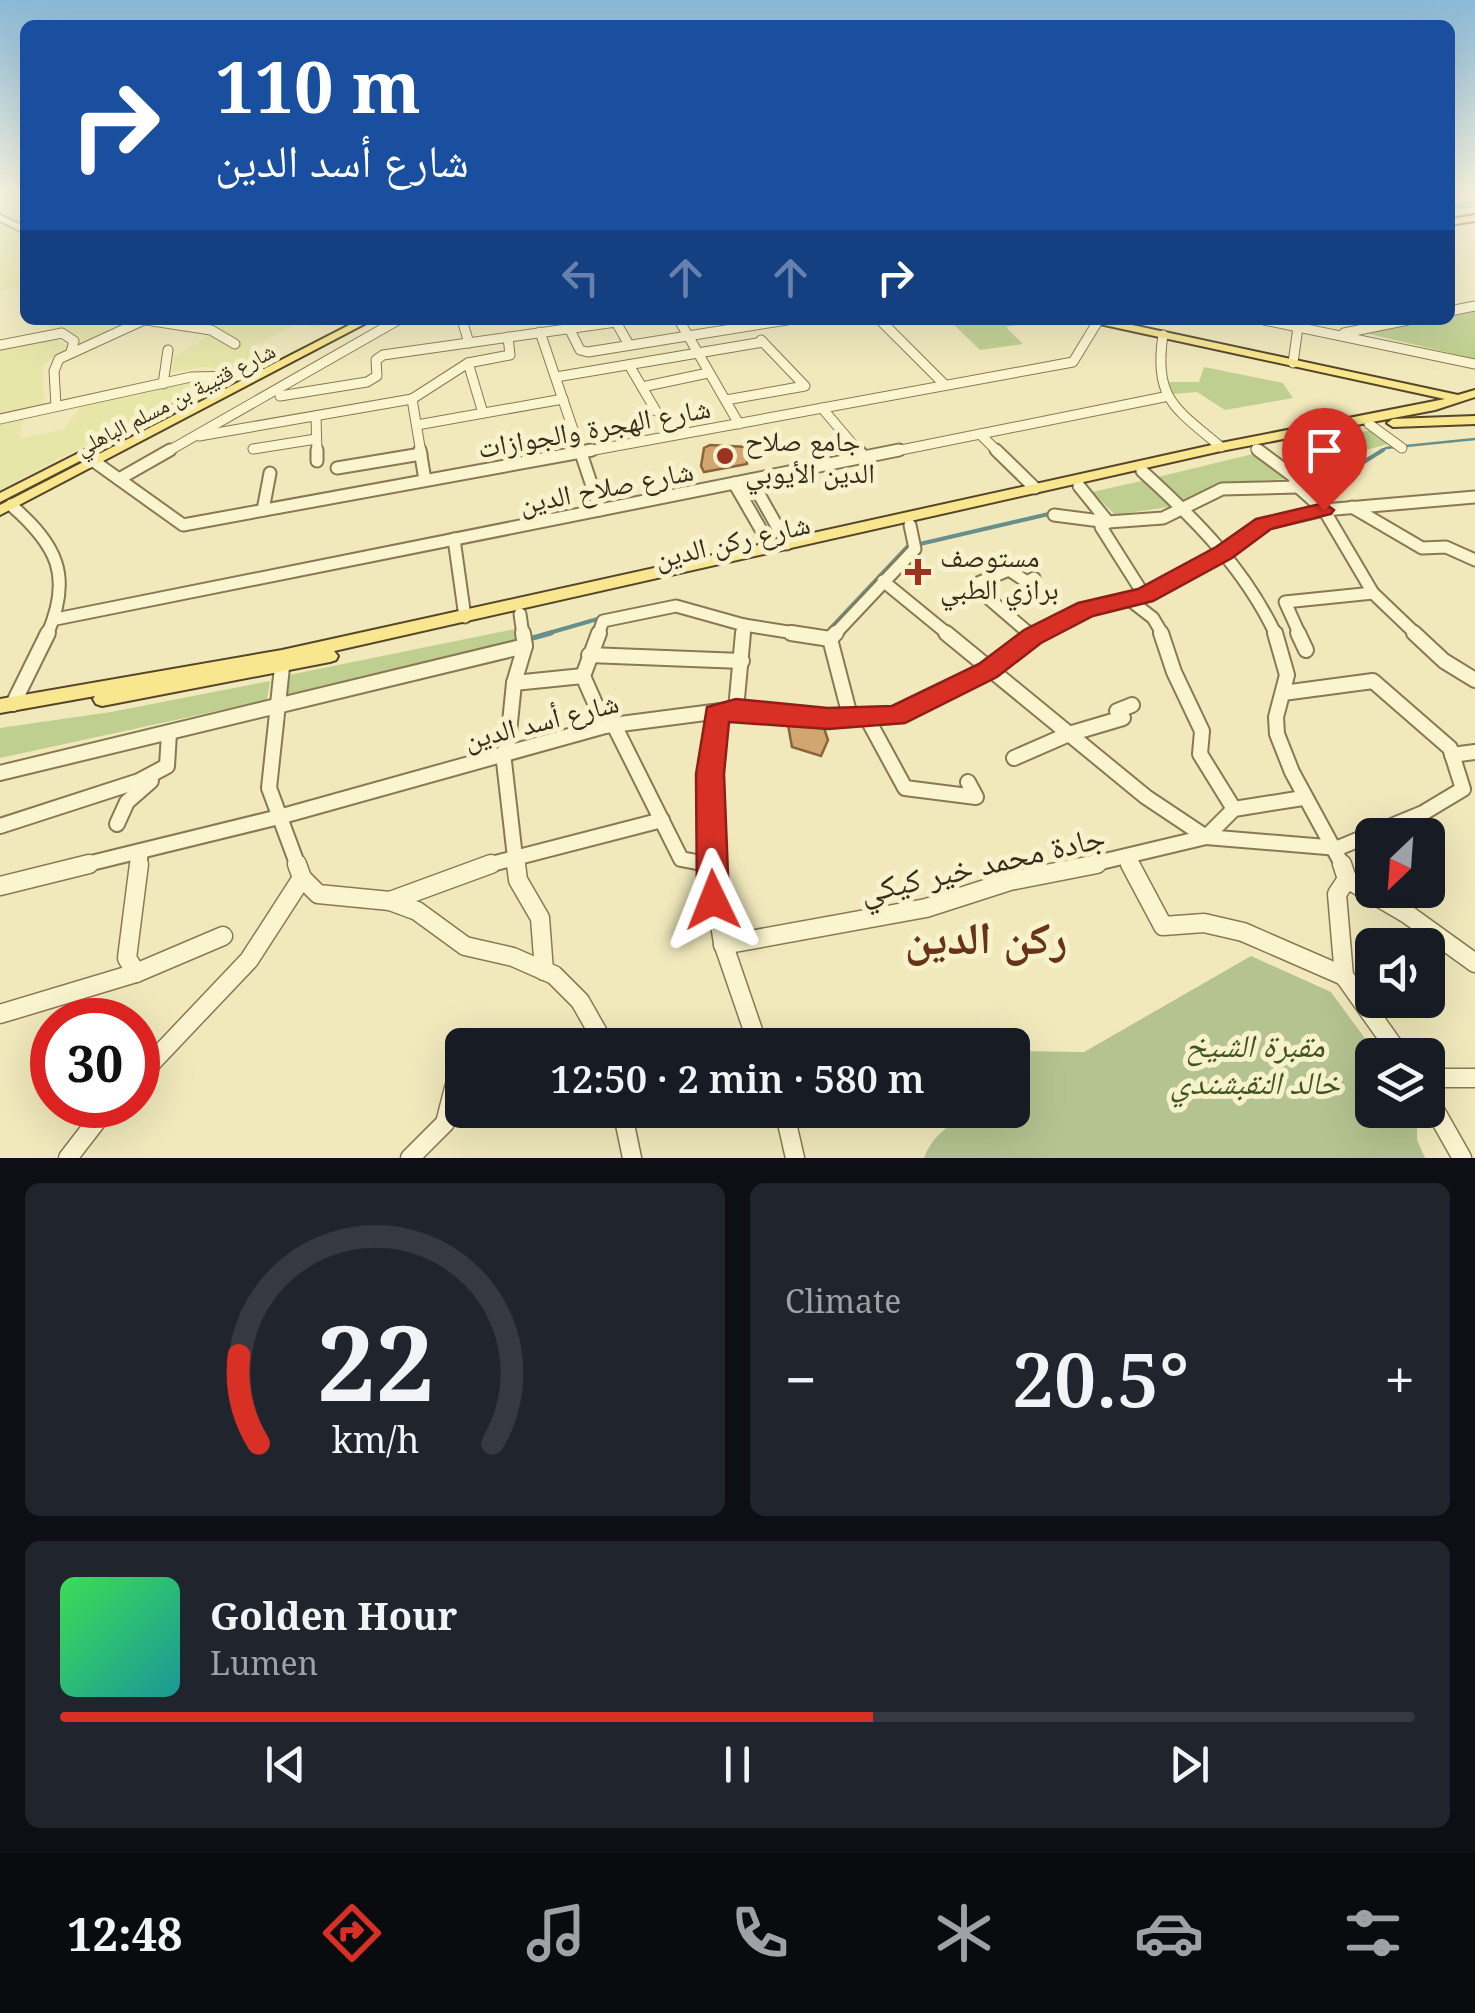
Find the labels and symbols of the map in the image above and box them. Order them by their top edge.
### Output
street label: شارع قتيبة بن مسلم الباهلي [70,335,282,465]
street label: شارع الهجرة والجوازات [475,388,713,466]
pin [1282,408,1367,511]
place label: جامع صلاح الدين الأيوبي [745,421,875,496]
marker: جامع صلاح الدين الأيوبي [714,445,736,467]
street label: شارع صلاح الدين [516,451,696,521]
street label: شارع ركن الدين [651,504,813,576]
place label: مستوصف برازي الطبي [940,537,1059,612]
marker: مستوصف برازي الطبي [905,559,931,585]
street label: شارع أسد الدين [460,682,622,758]
street label: جادة محمد خير كيكي [855,814,1110,917]
north arrow [1355,818,1445,908]
position arrow [661,848,765,952]
district label: ركن الدين [905,906,1067,967]
speed limit sign: 30 [30,998,160,1128]
park label: مقبرة الشيخ خالد النقبشندي [1170,1023,1340,1108]

